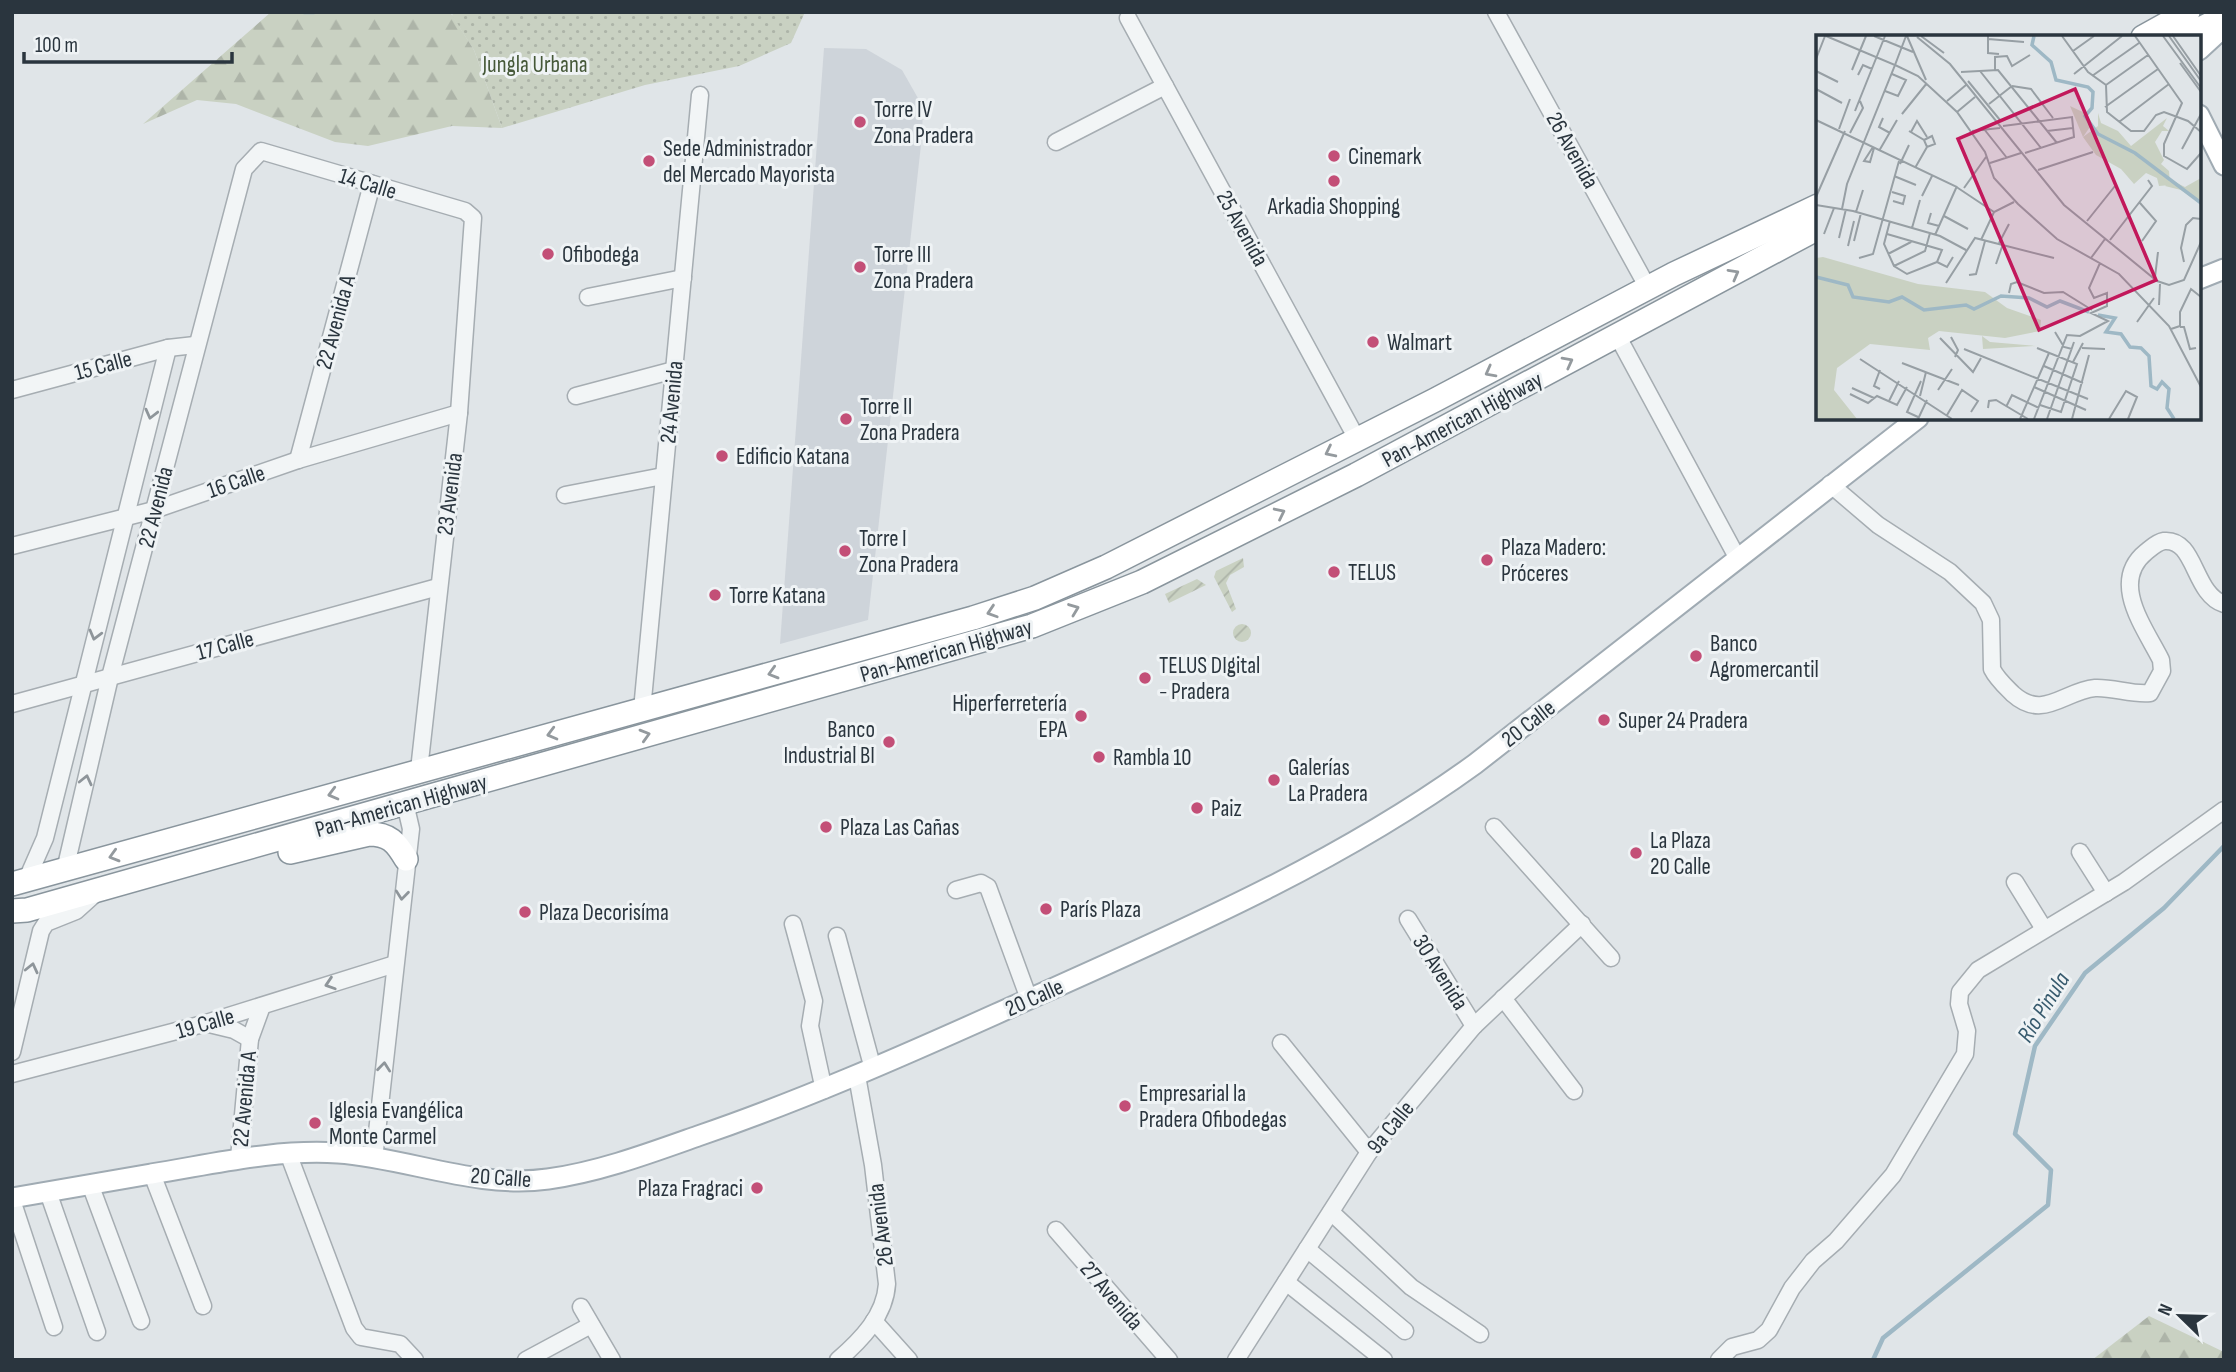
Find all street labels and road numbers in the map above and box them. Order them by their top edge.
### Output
street label: 26 Avenida [1540,107,1605,194]
street label: 14 Calle [336,162,400,206]
street label: 25 Avenida [1210,186,1274,271]
street label: 22 Avenida A [310,272,362,372]
street label: 15 Calle [71,345,135,387]
street label: 24 Avenida [654,360,690,445]
street label: Pan-American Highway [1377,366,1548,474]
street label: 23 Avenida [431,451,469,537]
street label: 16 Calle [204,459,269,505]
street label: 22 Avenida [132,464,180,551]
street label: Pan-American Highway [857,613,1036,689]
street label: 17 Calle [193,625,257,667]
street label: 20 Calle [1496,694,1561,754]
street label: Pan-American Highway [312,768,491,844]
street label: 30 Avenida [1406,930,1474,1015]
street label: 20 Calle [1001,973,1068,1023]
street label: 19 Calle [173,1002,238,1046]
street label: 22 Avenida A [227,1050,263,1148]
street label: 9a Calle [1361,1095,1421,1160]
street label: 20 Calle [470,1162,532,1194]
street label: 26 Avenida [862,1182,900,1268]
street label: 27 Avenida [1074,1255,1149,1336]

